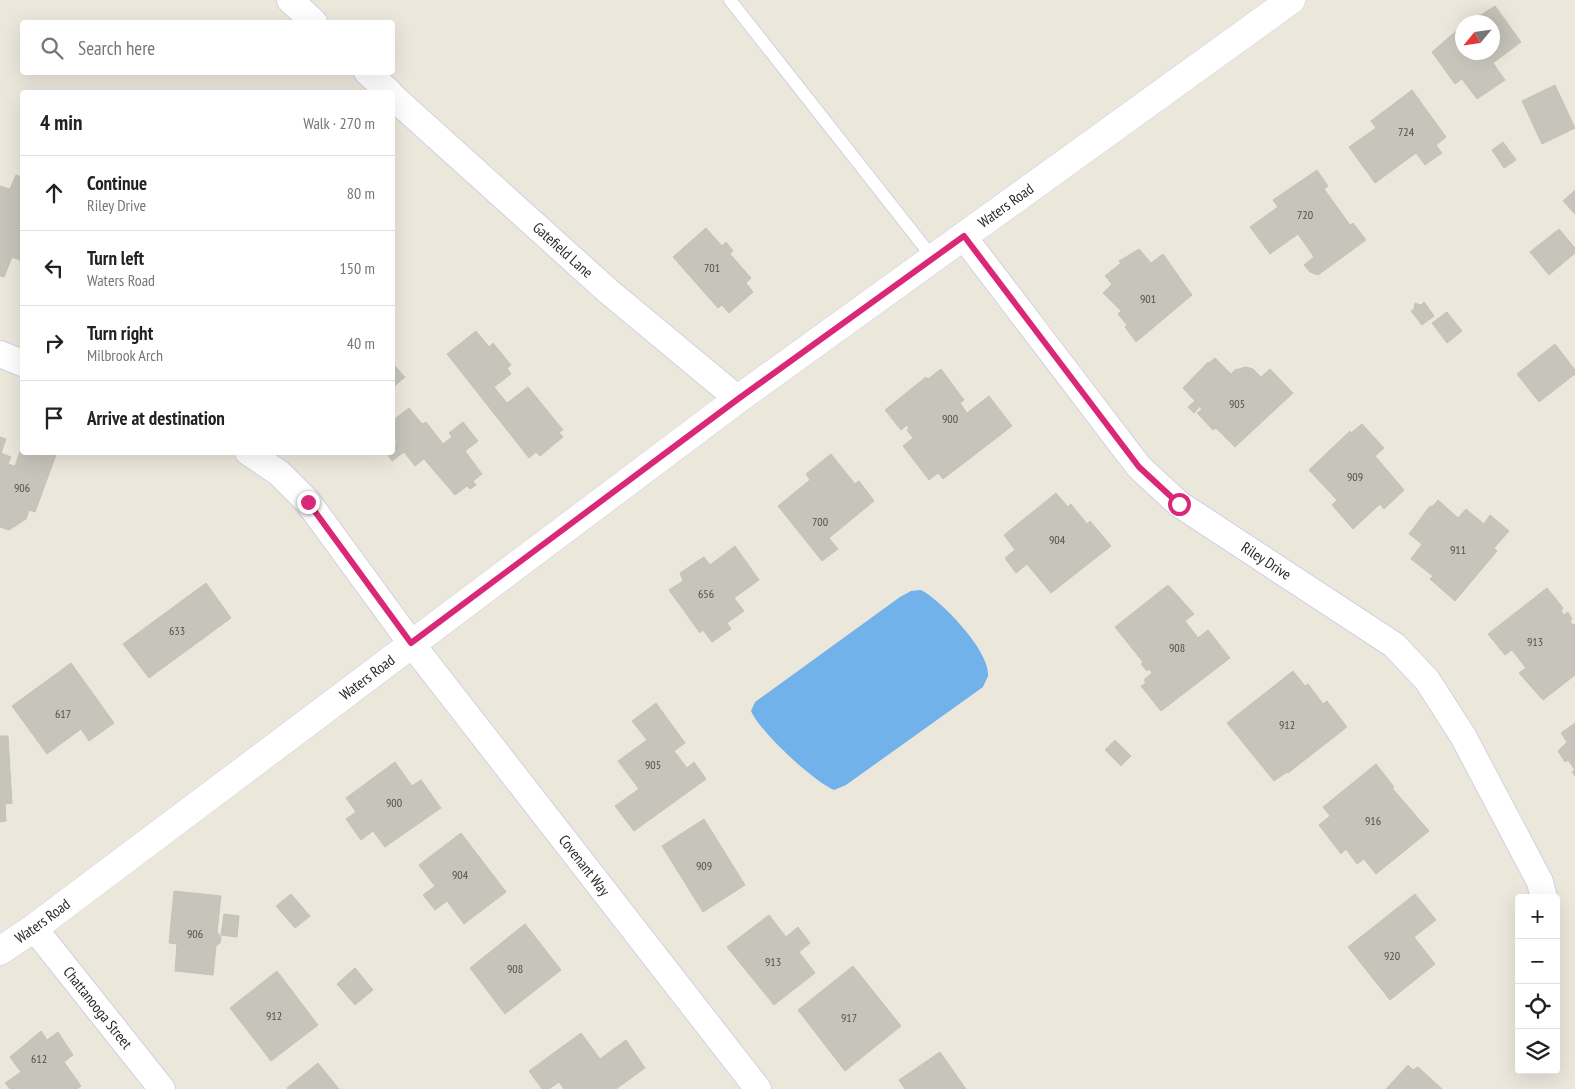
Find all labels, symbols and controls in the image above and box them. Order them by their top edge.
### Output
north arrow [1455,15,1500,60]
search box [20,20,395,75]
icon: search [38,34,66,62]
text: Search here [78,36,155,60]
text: 4 min [40,109,82,136]
text: Walk · 270 m [303,113,375,133]
house number: 724 [1398,124,1415,139]
text: Continue [87,171,147,195]
icon: ahead [40,179,68,207]
street label: Waters Road [974,179,1037,232]
text: 80 m [347,183,375,203]
text: Riley Drive [87,195,146,215]
house number: 720 [1297,207,1313,222]
street label: Gatefield Lane [529,218,597,282]
text: Turn left [87,246,144,270]
icon: left [40,254,68,282]
text: 150 m [340,258,375,278]
house number: 701 [704,260,720,275]
text: Waters Road [87,270,155,290]
house number: 901 [1140,291,1156,306]
text: Turn right [87,321,153,345]
icon: right [40,329,68,357]
text: 40 m [347,333,375,353]
text: Milbrook Arch [87,345,163,365]
house number: 905 [1229,396,1245,411]
icon: arrive [40,404,68,432]
text: Arrive at destination [87,406,225,430]
house number: 900 [942,411,958,426]
house number: 909 [1347,469,1363,484]
house number: 906 [14,480,30,495]
route end [297,491,320,514]
route start [1168,493,1191,516]
house number: 700 [812,514,828,529]
house number: 904 [1049,532,1066,547]
street label: Riley Drive [1238,537,1295,584]
house number: 911 [1450,542,1466,557]
house number: 656 [698,586,714,601]
house number: 633 [169,623,185,638]
house number: 913 [1527,634,1543,649]
house number: 908 [1169,640,1185,655]
street label: Waters Road [336,650,398,704]
house number: 617 [55,706,71,721]
house number: 912 [1279,717,1295,732]
house number: 905 [645,757,661,772]
house number: 900 [386,795,402,810]
house number: 916 [1365,813,1381,828]
street label: Covenant Way [555,831,614,900]
house number: 909 [696,858,712,873]
house number: 904 [452,867,469,882]
street label: Waters Road [11,894,74,947]
map controls [1515,894,1560,1074]
button: + [1515,894,1560,939]
house number: 906 [187,926,203,941]
button: − [1515,939,1560,984]
house number: 920 [1384,948,1400,963]
house number: 913 [765,954,781,969]
house number: 908 [507,961,523,976]
street label: Chattanooga Street [59,962,136,1053]
button: locate [1515,984,1560,1029]
house number: 912 [266,1008,282,1023]
house number: 917 [841,1010,857,1025]
button: layers [1515,1029,1560,1074]
house number: 612 [31,1051,47,1066]

